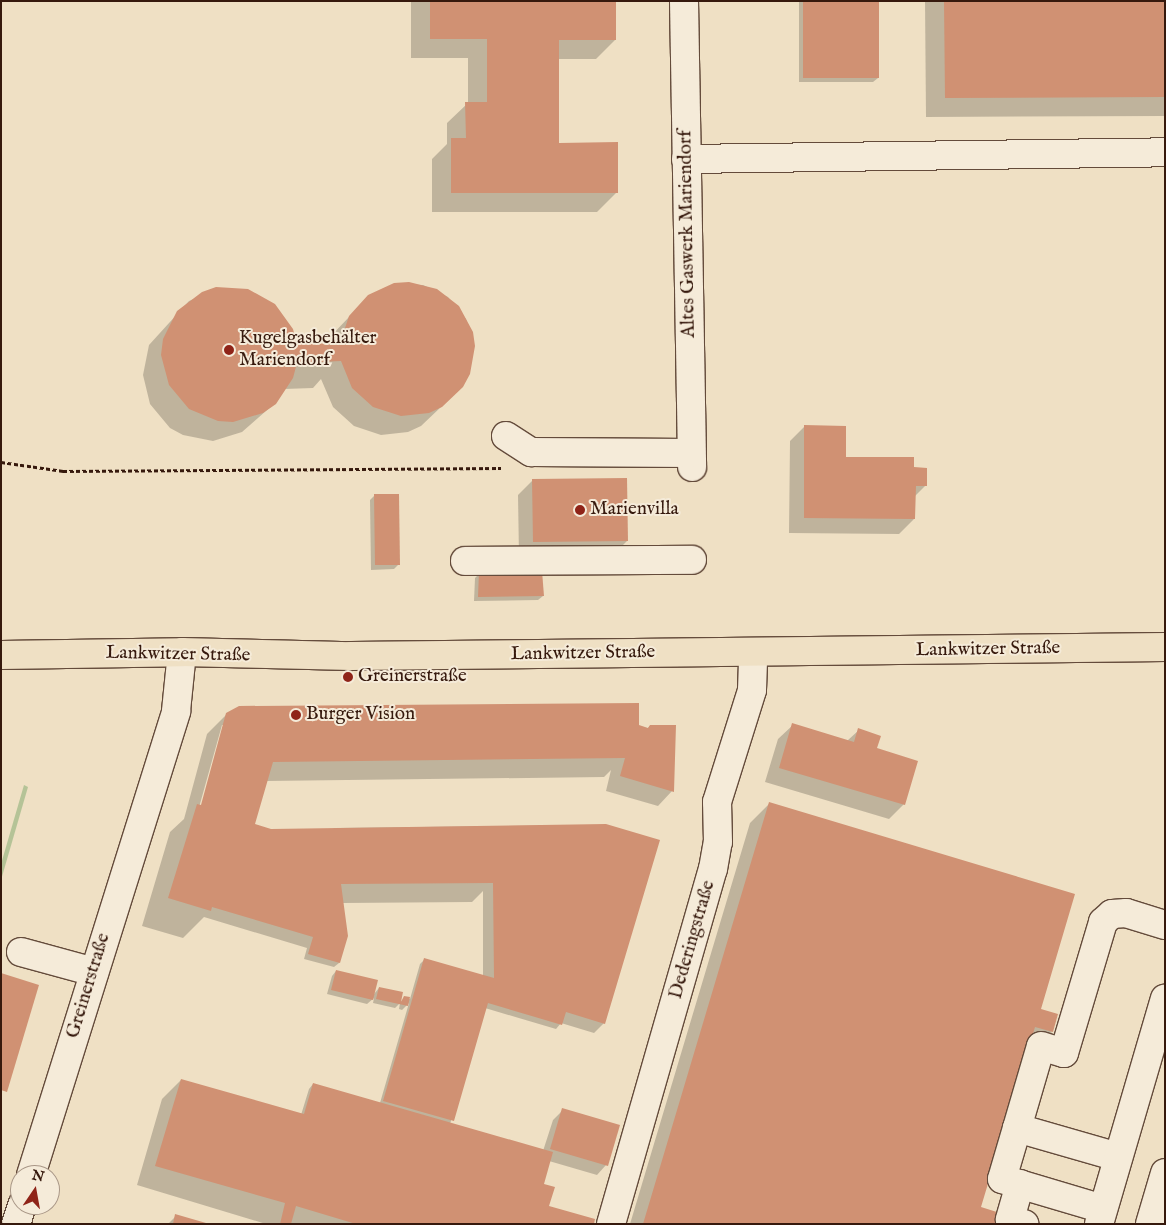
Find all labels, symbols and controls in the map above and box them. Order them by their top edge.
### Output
street label: Altes Gaswerk Mariendorf [675,130,701,338]
place label: Kugelgasbehälter Mariendorf [239,328,377,372]
marker: Kugelgasbehälter Mariendorf [223,344,235,356]
place label: Marienvilla [590,499,679,521]
marker: Marienvilla [574,504,586,516]
street label: Lankwitzer Straße [916,637,1060,663]
street label: Lankwitzer Straße [511,641,655,667]
street label: Lankwitzer Straße [106,642,250,668]
place label: Greinerstraße [358,666,467,688]
marker: Greinerstraße [342,671,354,683]
place label: Burger Vision [306,704,415,726]
marker: Burger Vision [290,709,302,721]
street label: Dederingstraße [665,878,721,1002]
street label: Greinerstraße [62,931,116,1041]
north arrow [10,1165,60,1215]
text: N [30,1166,46,1186]

